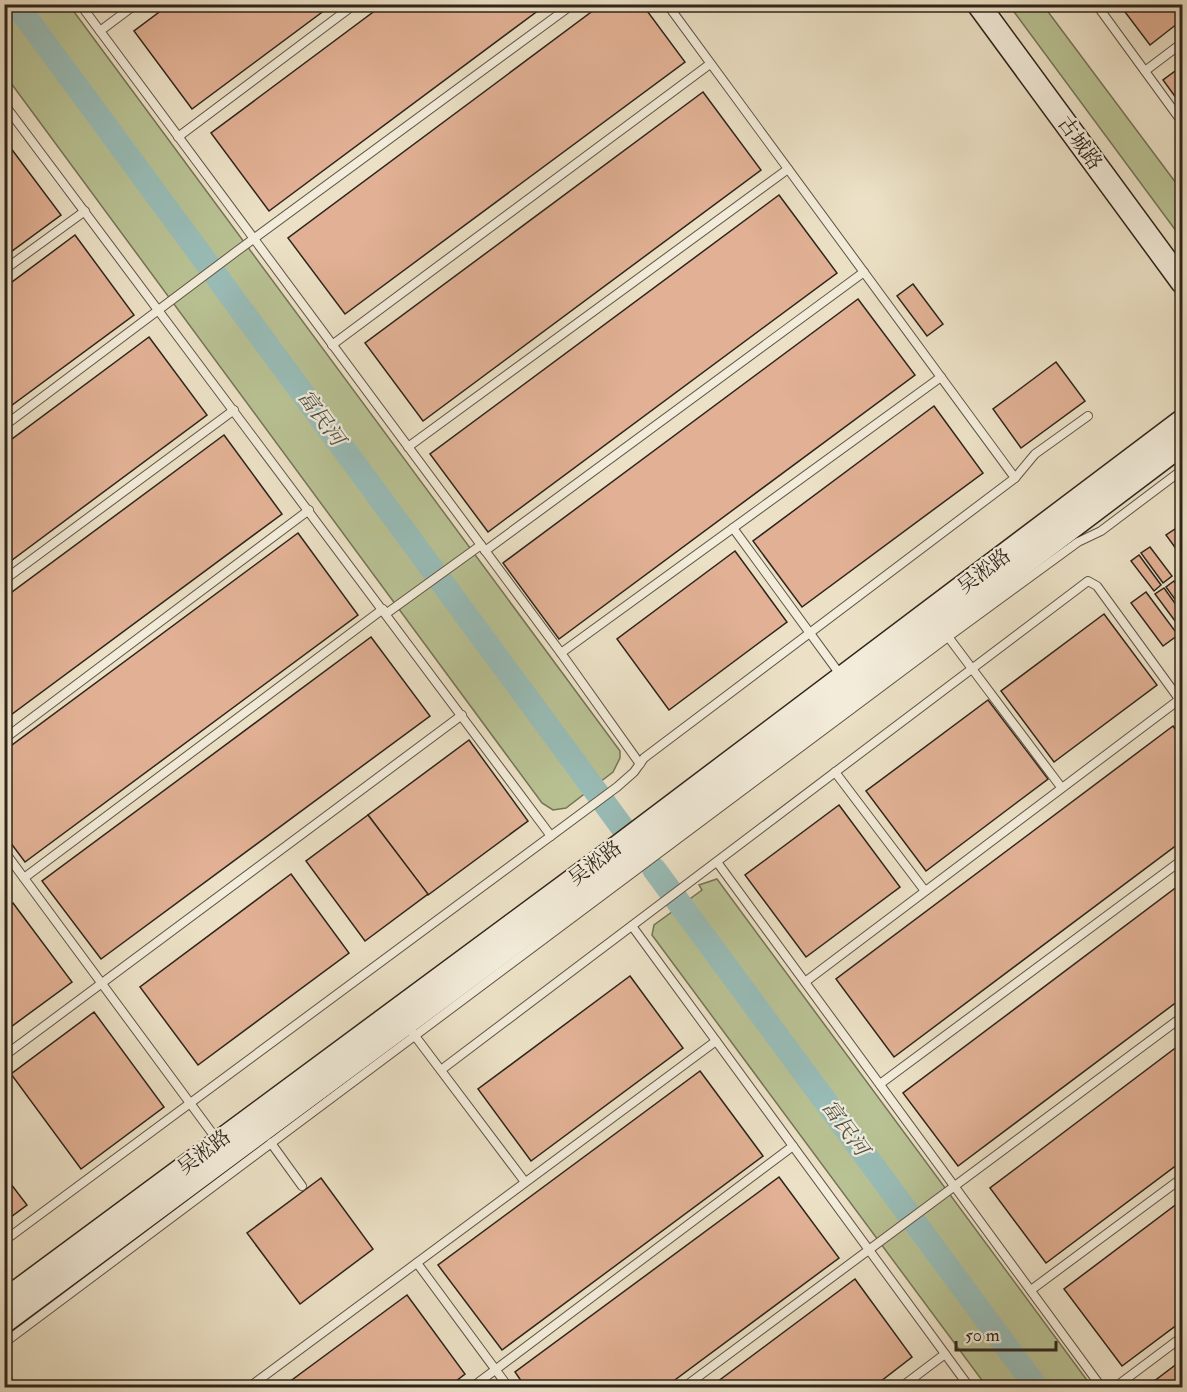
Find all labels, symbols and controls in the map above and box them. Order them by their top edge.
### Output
street label: 古城路 [1052,111,1108,175]
water label: 富民河 [292,385,353,455]
street label: 吴淞路 [953,543,1015,599]
street label: 吴淞路 [564,835,626,891]
water label: 富民河 [816,1095,877,1165]
street label: 吴淞路 [173,1124,235,1180]
scale bar [956,1314,1056,1352]
text: 50 m [965,1324,1000,1347]

